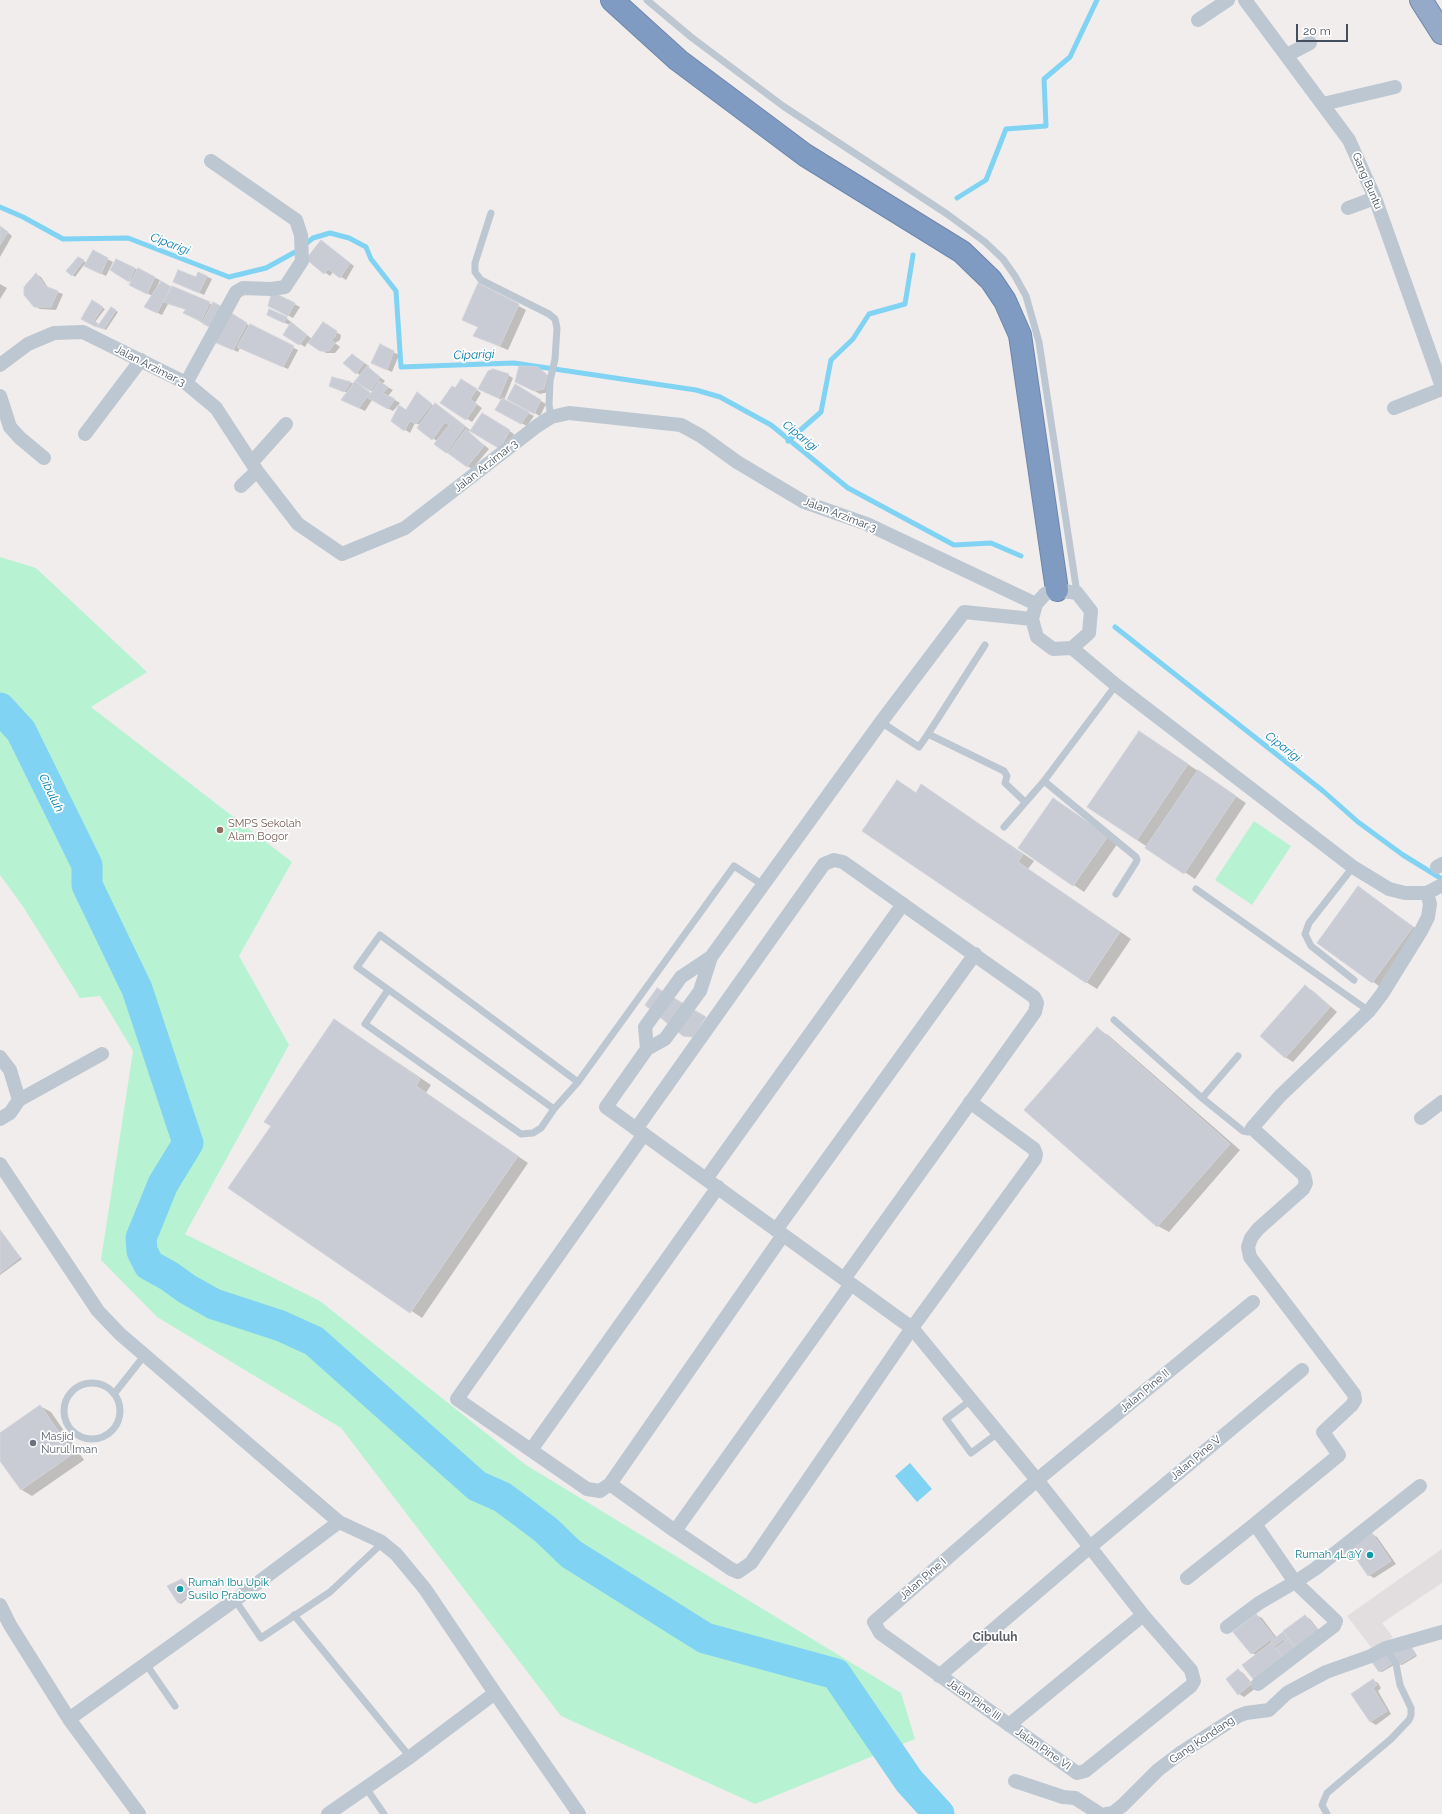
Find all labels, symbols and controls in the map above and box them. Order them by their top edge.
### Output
scale bar [1298,16,1350,42]
text: 20 m [1303,24,1331,38]
street label: Gang Buntu [1349,151,1385,211]
water label: Ciparigi [148,230,192,258]
street label: Jalan Arzimar 3 [113,343,187,389]
water label: Ciparigi [453,347,495,363]
water label: Ciparigi [780,417,820,455]
street label: Jalan Arzimar 3 [452,437,520,495]
street label: Jalan Arzimar 3 [802,495,878,535]
water label: Ciparigi [1262,729,1304,765]
water label: Cibuluh [36,771,66,815]
place label: SMPS Sekolah Alam Bogor [228,817,301,843]
marker: SMPS Sekolah Alam Bogor [215,825,225,835]
street label: Jalan Pine II [1118,1367,1172,1415]
place label: Masjid Nurul Iman [41,1430,97,1456]
street label: Jalan Pine V [1168,1433,1224,1483]
marker: Masjid Nurul Iman [28,1438,38,1448]
place label: Rumah 4L@Y [1295,1548,1362,1562]
marker: Rumah 4L@Y [1365,1550,1375,1560]
street label: Jalan Pine I [897,1555,949,1603]
place label: Rumah Ibu Upik Susilo Prabowo [188,1576,269,1602]
marker: Rumah Ibu Upik Susilo Prabowo [175,1584,185,1594]
district label: Cibuluh [973,1630,1017,1644]
street label: Jalan Pine III [945,1677,1003,1723]
street label: Gang Kondang [1167,1713,1237,1767]
street label: Jalan Pine VI [1013,1725,1073,1773]

